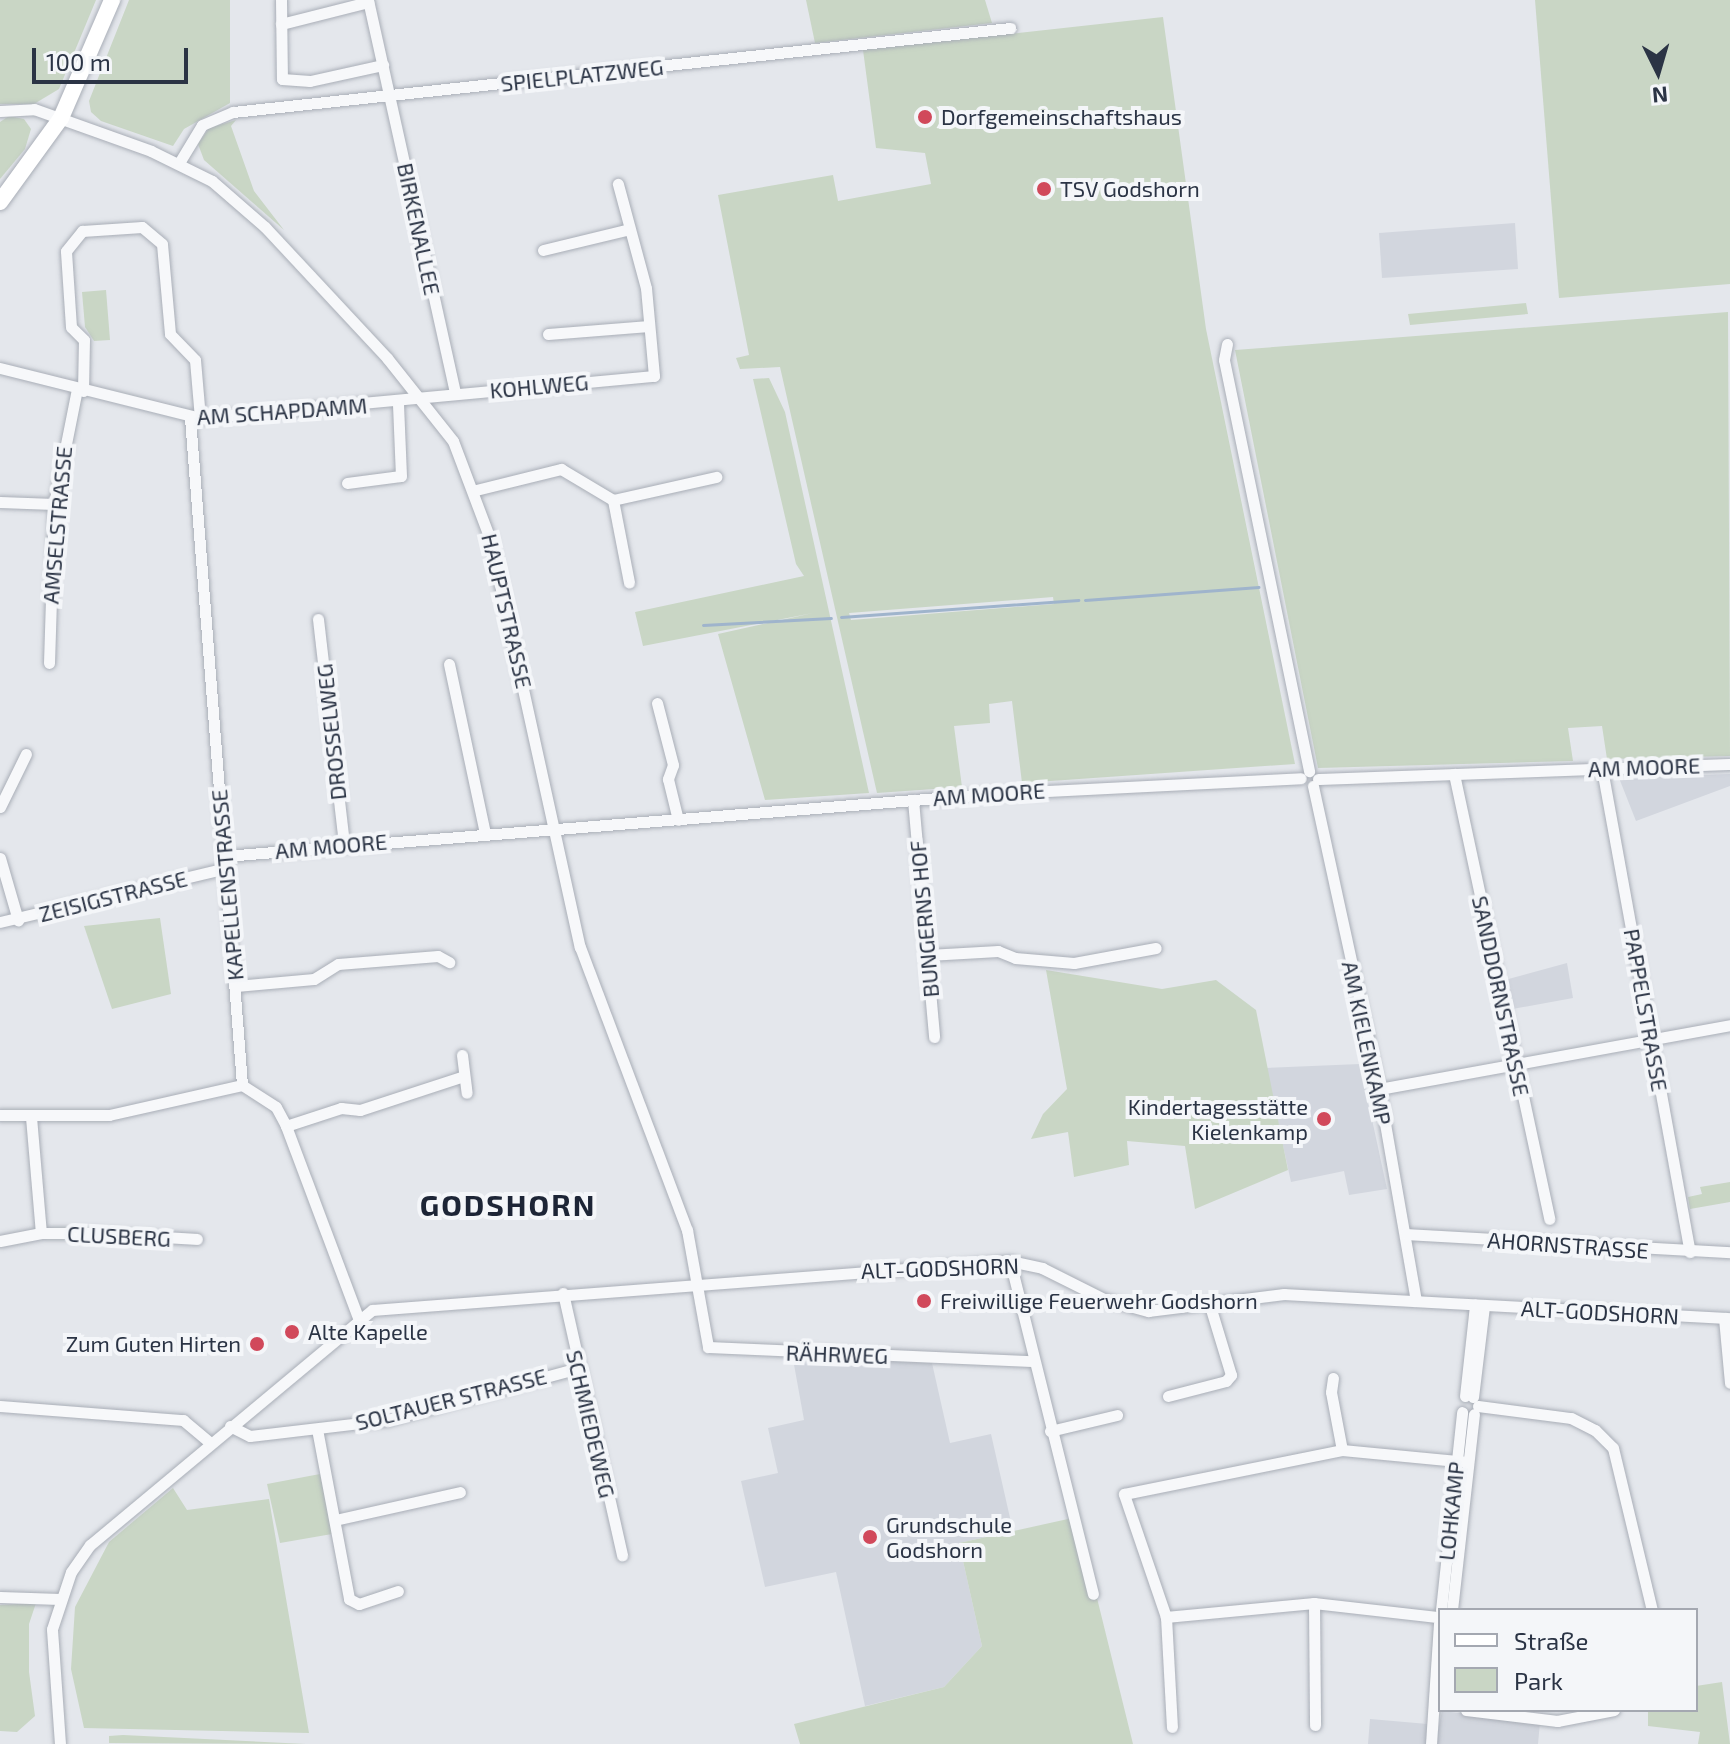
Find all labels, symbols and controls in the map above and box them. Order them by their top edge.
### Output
scale bar [36,32,192,82]
north arrow [1618,32,1698,112]
text: 100 m [46,47,111,76]
street label: SPIELPLATZWEG [499,53,665,97]
text: N [1651,82,1669,110]
place label: Dorfgemeinschaftshaus [941,104,1182,130]
marker: Dorfgemeinschaftshaus [916,108,934,126]
street label: BIRKENALLEE [392,160,446,298]
place label: TSV Godshorn [1060,176,1200,202]
marker: TSV Godshorn [1035,180,1053,198]
street label: KOHLWEG [489,369,589,403]
street label: AM SCHAPDAMM [196,392,368,430]
street label: AMSELSTRASSE [37,445,77,605]
street label: HAUPTSTRASSE [476,531,538,691]
street label: DROSSELWEG [311,662,351,802]
street label: AM MOORE [1587,752,1701,782]
street label: AM MOORE [932,777,1046,811]
street label: KAPELLENSTRASSE [205,788,249,982]
street label: AM MOORE [274,828,388,864]
street label: BUNGERNS HOF [904,839,944,999]
street label: ZEISIGSTRASSE [36,865,190,927]
street label: SANDDORNSTRASSE [1467,894,1535,1098]
street label: PAPPELSTRASSE [1619,927,1673,1093]
street label: AM KIELENKAMP [1337,959,1397,1127]
place label: Kindertagesstätte Kielenkamp [1128,1093,1308,1144]
marker: Kindertagesstätte Kielenkamp [1315,1110,1333,1128]
district label: GODSHORN [420,1186,596,1222]
street label: CLUSBERG [66,1220,172,1252]
street label: AHORNSTRASSE [1486,1226,1650,1264]
street label: ALT-GODSHORN [861,1252,1019,1284]
place label: Freiwillige Feuerwehr Godshorn [940,1288,1258,1314]
marker: Freiwillige Feuerwehr Godshorn [915,1292,933,1310]
street label: ALT-GODSHORN [1520,1295,1680,1329]
place label: Alte Kapelle [308,1319,428,1345]
marker: Alte Kapelle [283,1323,301,1341]
place label: Zum Guten Hirten [66,1331,241,1357]
marker: Zum Guten Hirten [248,1335,266,1353]
street label: RÄHRWEG [785,1339,889,1369]
street label: SCHMIEDEWEG [561,1348,621,1500]
street label: SOLTAUER STRASSE [353,1362,549,1436]
street label: LOHKAMP [1433,1460,1469,1562]
place label: Grundschule Godshorn [886,1511,1012,1562]
marker: Grundschule Godshorn [861,1528,879,1546]
legend [1438,1608,1698,1712]
text: Straße [1514,1626,1588,1655]
text: Park [1514,1666,1563,1695]

